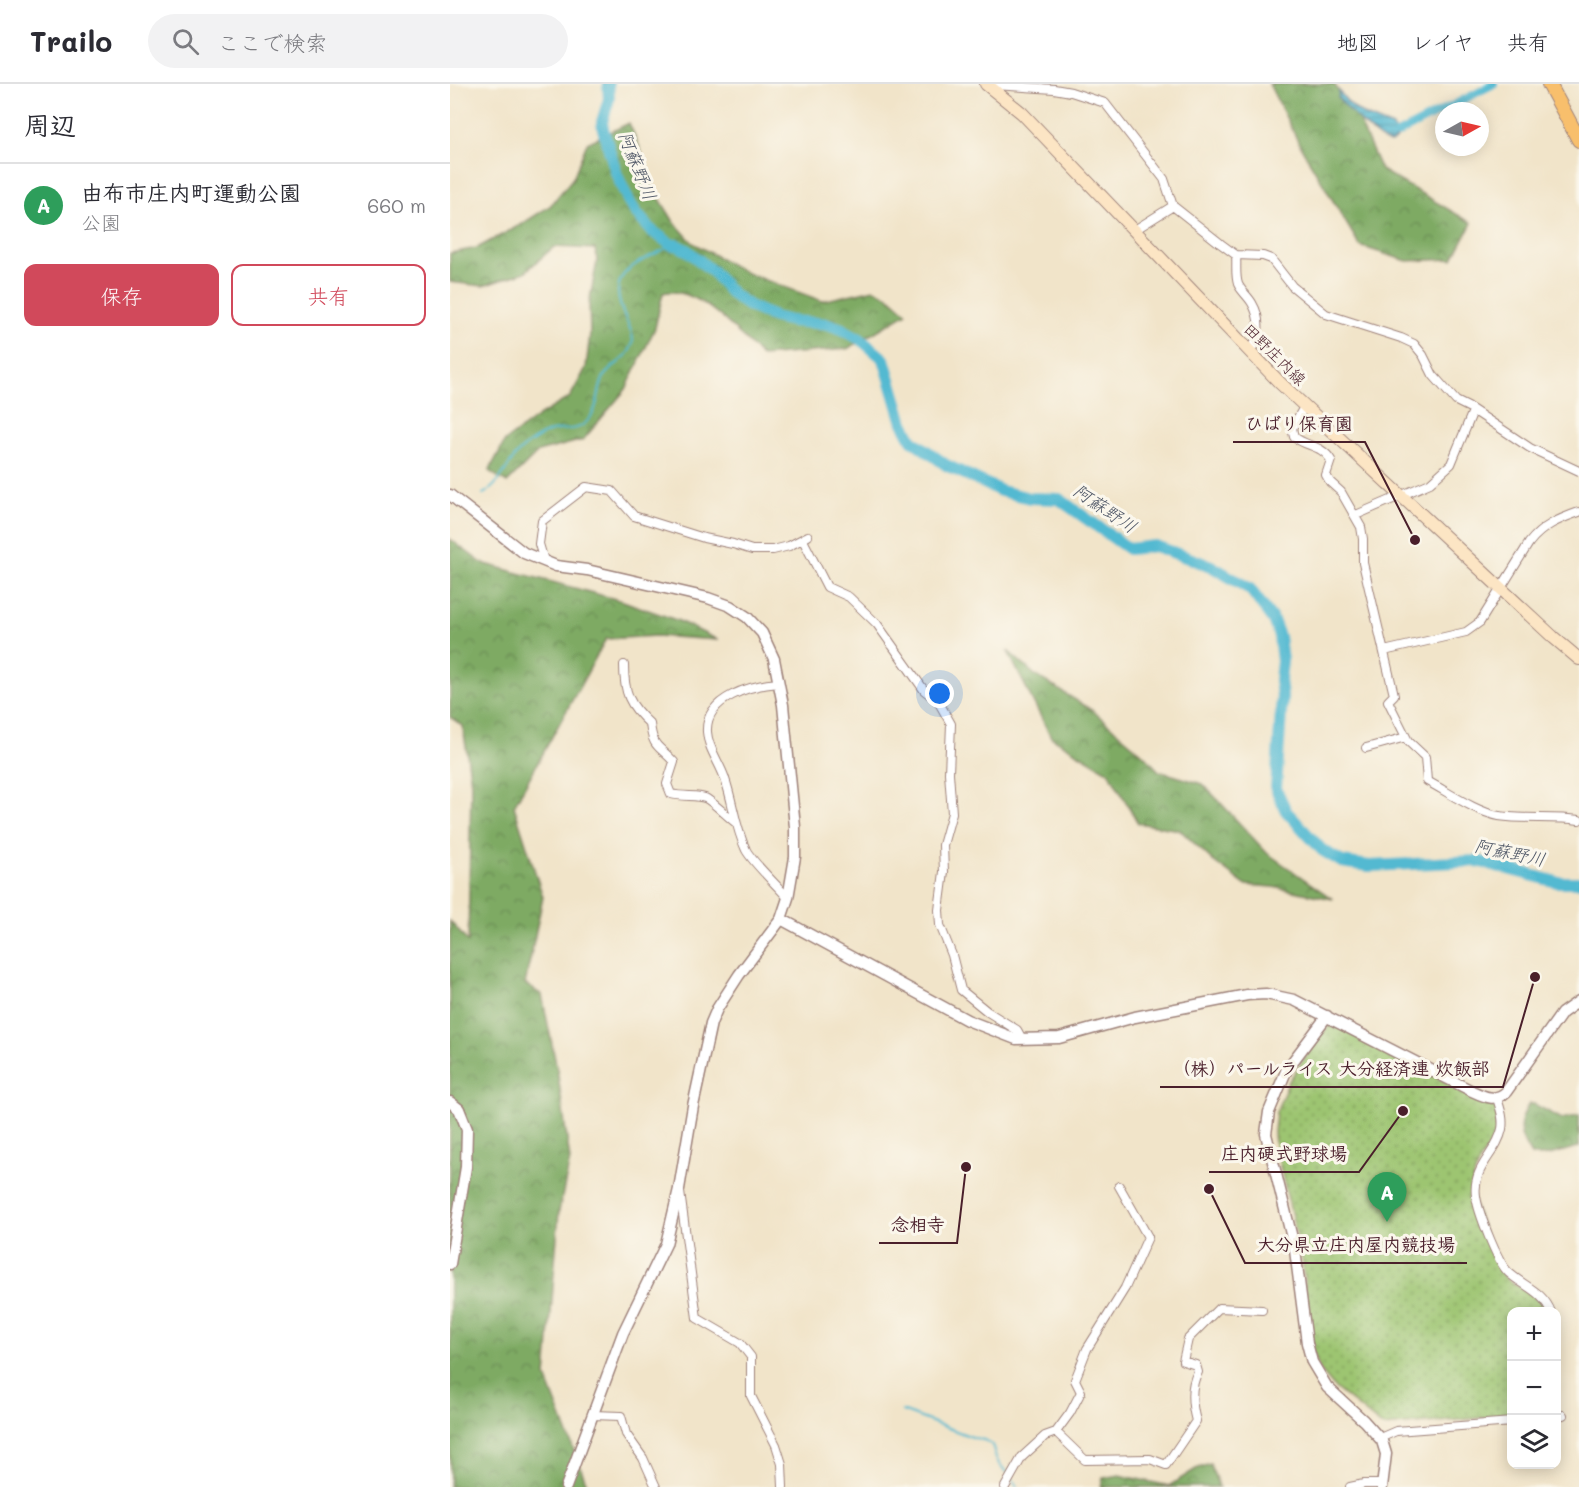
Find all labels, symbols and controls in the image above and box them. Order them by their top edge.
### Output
search box [148,14,568,68]
text: Trailo [30,23,112,59]
icon: search [169,25,202,58]
text: ここで検索 [217,28,327,57]
text: 地図 [1337,28,1379,55]
text: レイヤ [1412,28,1474,55]
text: 共有 [1507,28,1549,55]
north arrow [1435,102,1489,156]
text: 周辺 [24,108,76,142]
water label: 阿蘇野川 [613,128,663,203]
text: 由布市庄内町運動公園 [81,178,301,207]
text: A [37,192,50,218]
text: 660 m [367,192,426,218]
text: 公園 [81,209,121,235]
button: 保存 [24,264,219,326]
button: 共有 [231,264,426,326]
street label: 田野庄内線 [1240,318,1311,389]
callout: ひばり保育園 [1233,406,1365,442]
text: ひばり保育園 [1245,411,1353,435]
water label: 阿蘇野川 [1069,478,1142,538]
your location [925,679,954,708]
water label: 阿蘇野川 [1472,833,1548,871]
callout: （株）パールライス 大分経済連 炊飯部 [1160,1051,1503,1087]
text: （株）パールライス 大分経済連 炊飯部 [1172,1056,1490,1080]
callout: 庄内硬式野球場 [1209,1136,1359,1172]
text: 庄内硬式野球場 [1221,1141,1347,1165]
pin: A [1368,1172,1406,1222]
callout: 念相寺 [879,1207,957,1243]
text: 念相寺 [891,1212,945,1236]
callout: 大分県立庄内屋内競技場 [1245,1227,1467,1263]
text: 大分県立庄内屋内競技場 [1257,1232,1455,1256]
map controls [1507,1307,1561,1469]
button: + [1507,1307,1561,1361]
button: − [1507,1361,1561,1415]
button: layers [1507,1415,1561,1469]

